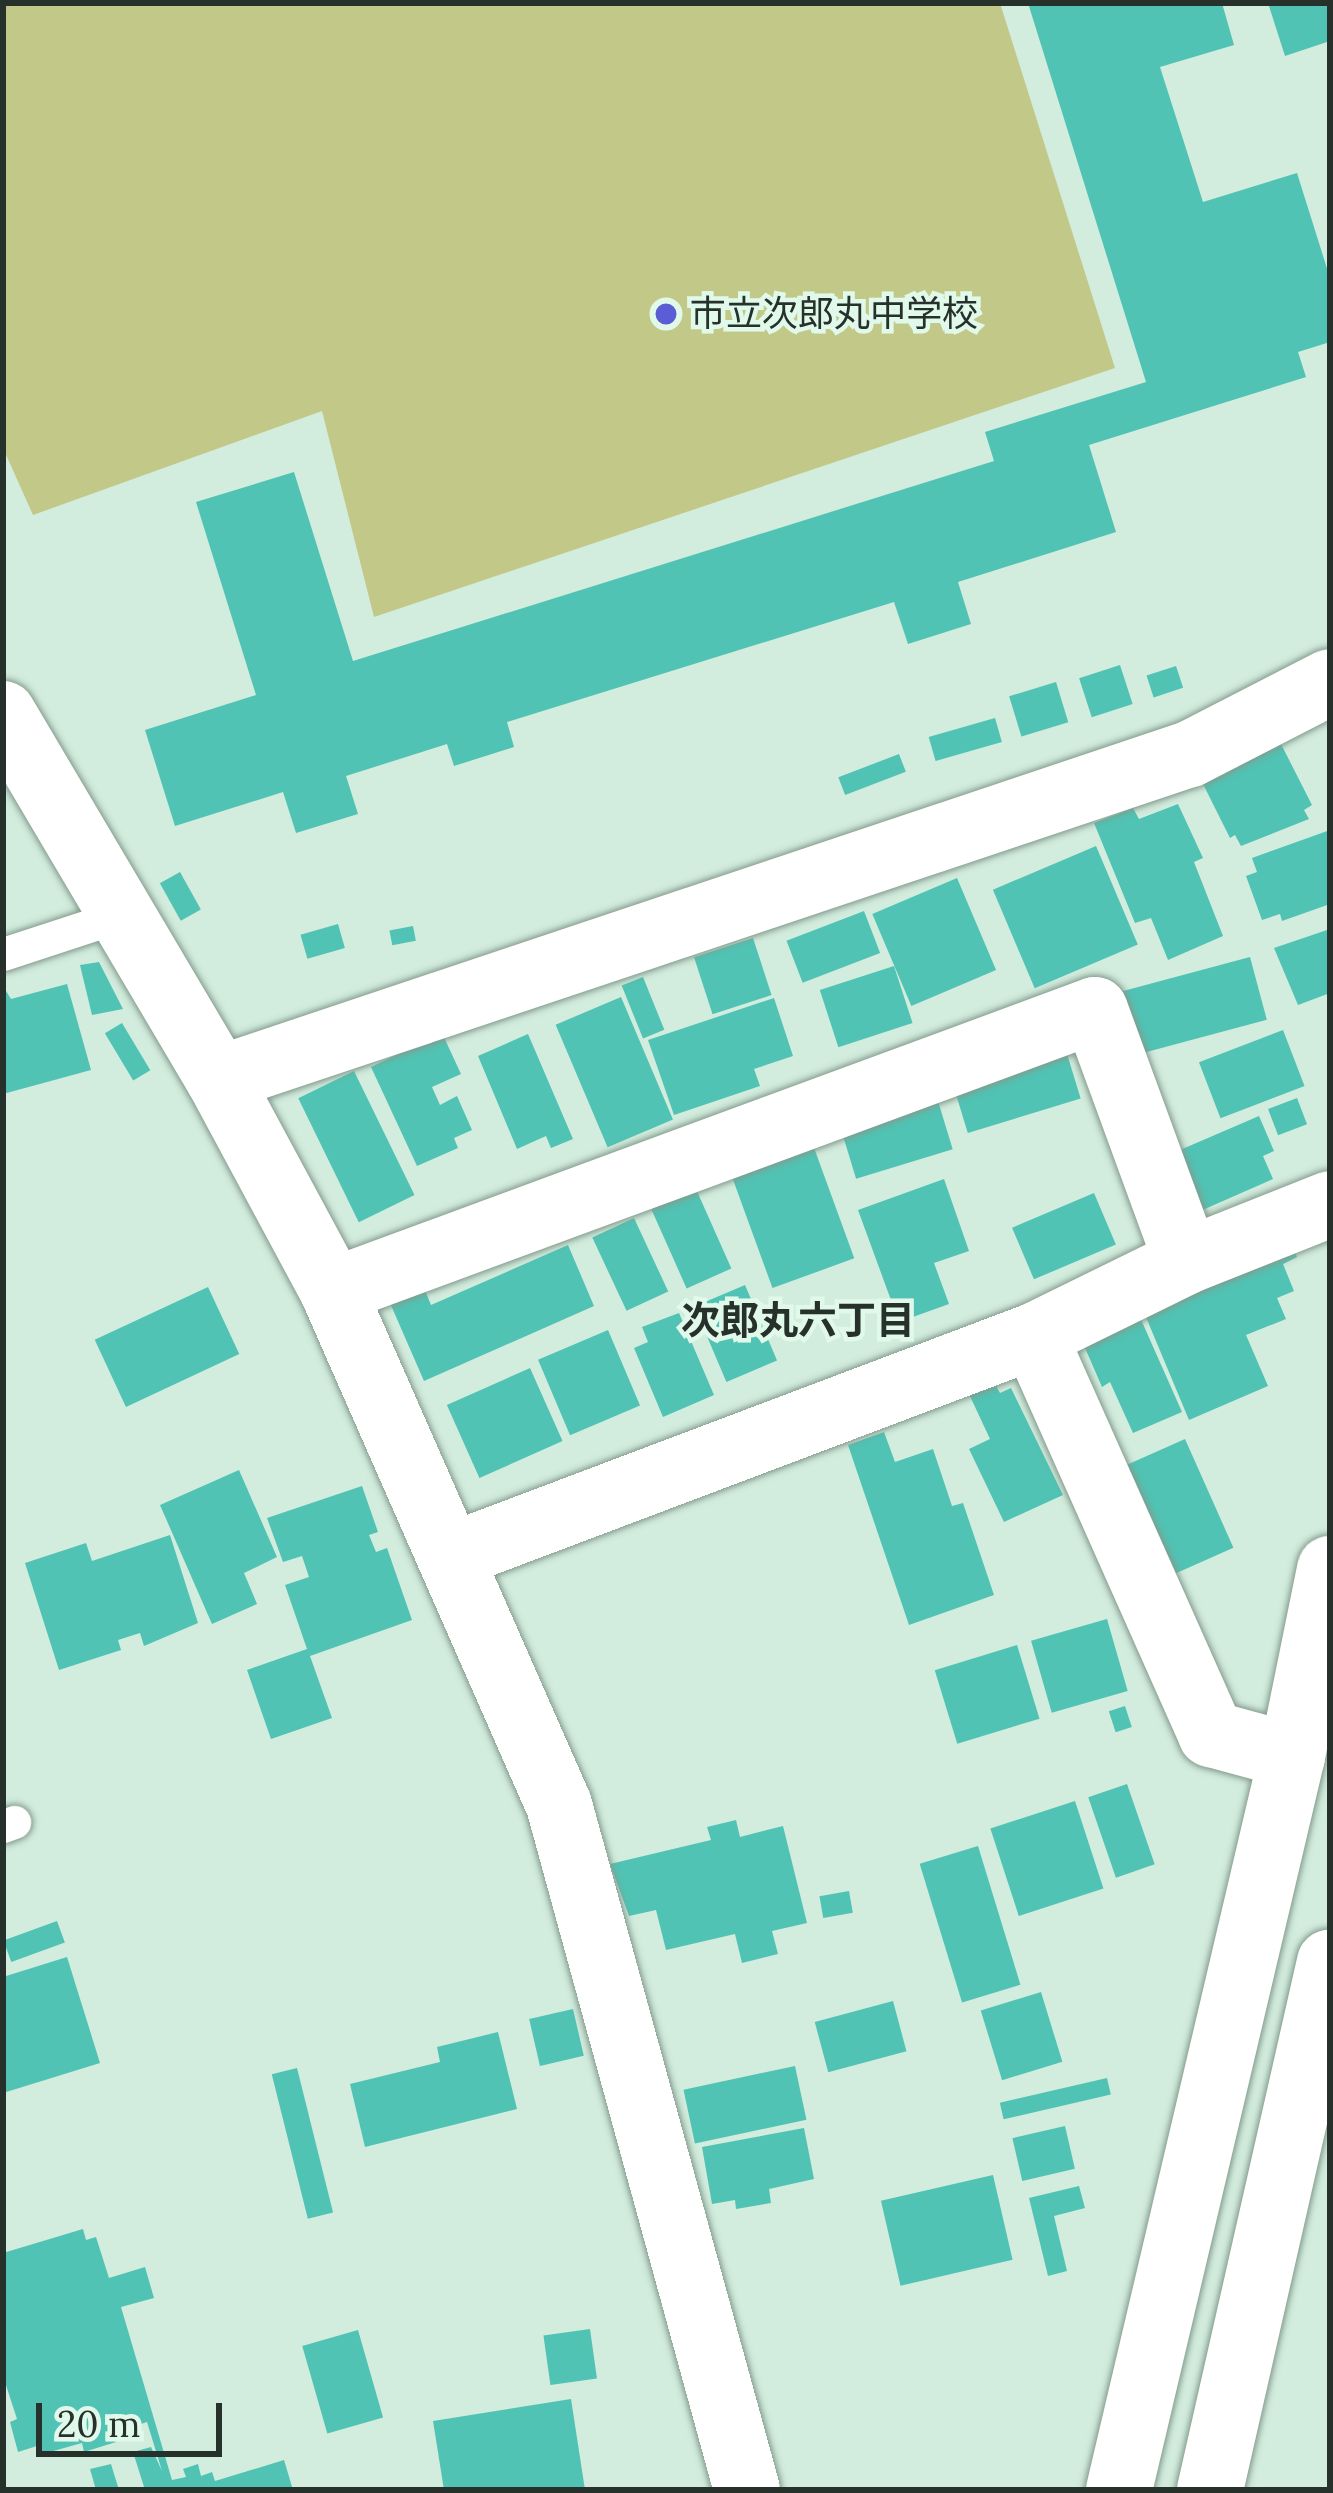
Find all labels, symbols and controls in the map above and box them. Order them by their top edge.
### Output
place label: 市立次郎丸中学校 [690,292,978,336]
marker: 市立次郎丸中学校 [653,301,679,327]
district label: 次郎丸六丁目 [681,1297,915,1343]
scale bar [42,2379,228,2453]
text: 20 m [57,2401,140,2447]

